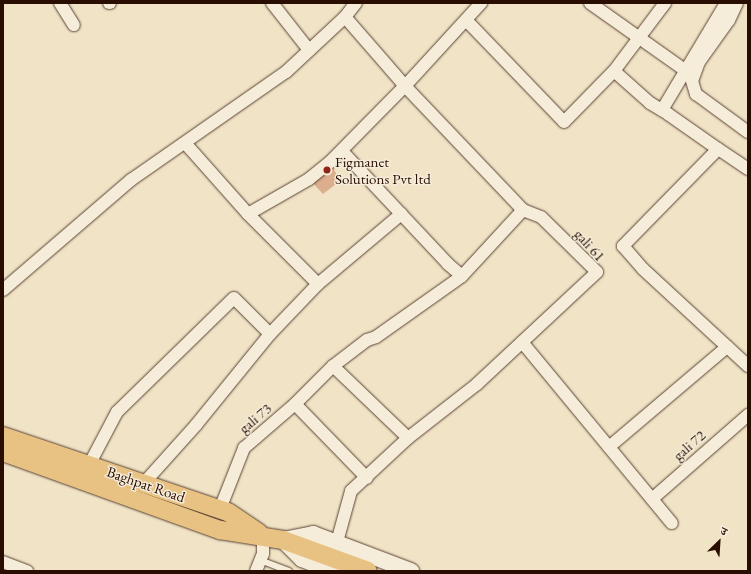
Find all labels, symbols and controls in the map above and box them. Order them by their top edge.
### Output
place label: Figmanet Solutions Pvt ltd [335,152,431,187]
marker: Figmanet Solutions Pvt ltd [322,165,332,175]
street label: gali 61 [571,225,609,265]
street label: gali 73 [235,399,275,437]
street label: gali 72 [669,426,709,464]
street label: Baghpat Road [104,462,188,506]
north arrow [699,522,739,562]
text: उ [719,524,730,539]

